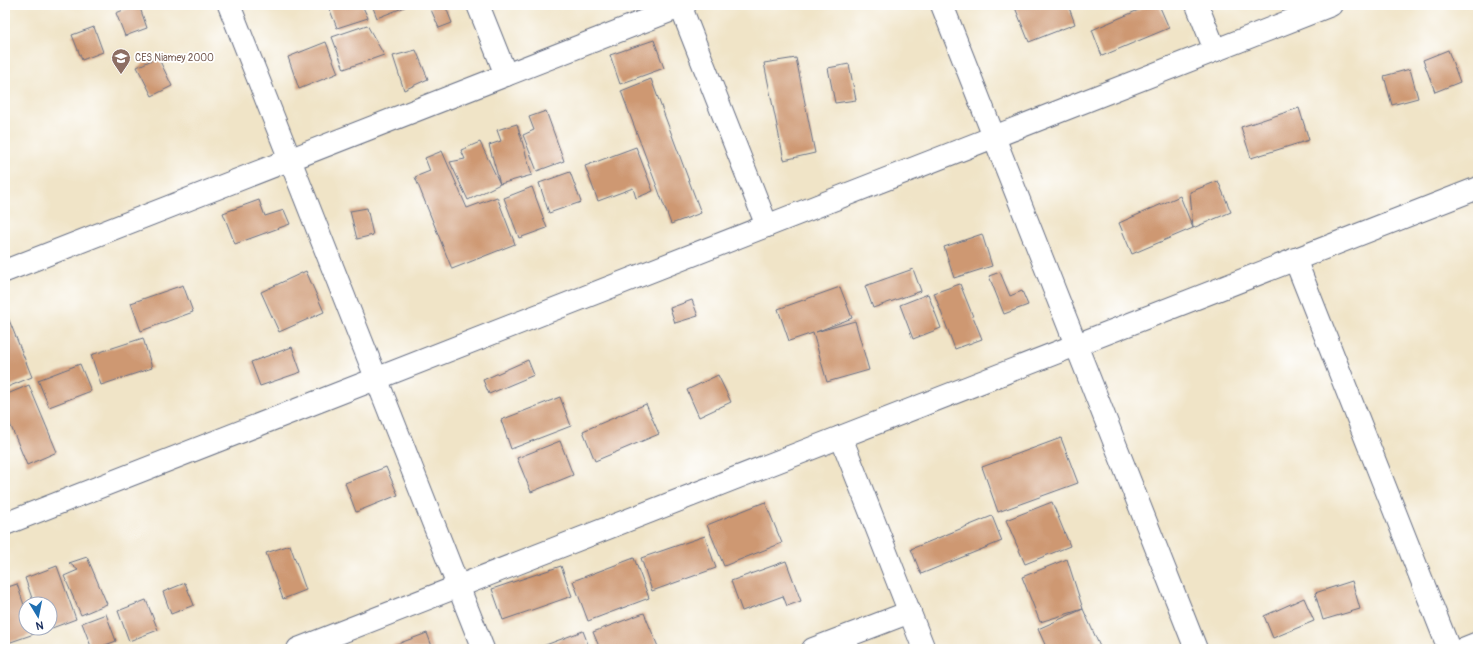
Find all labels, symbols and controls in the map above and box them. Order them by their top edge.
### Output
school or university icon: CES Niamey 2000 [110,47,132,75]
place label: CES Niamey 2000 [135,52,214,64]
north arrow [18,596,58,636]
text: N [34,618,44,633]

